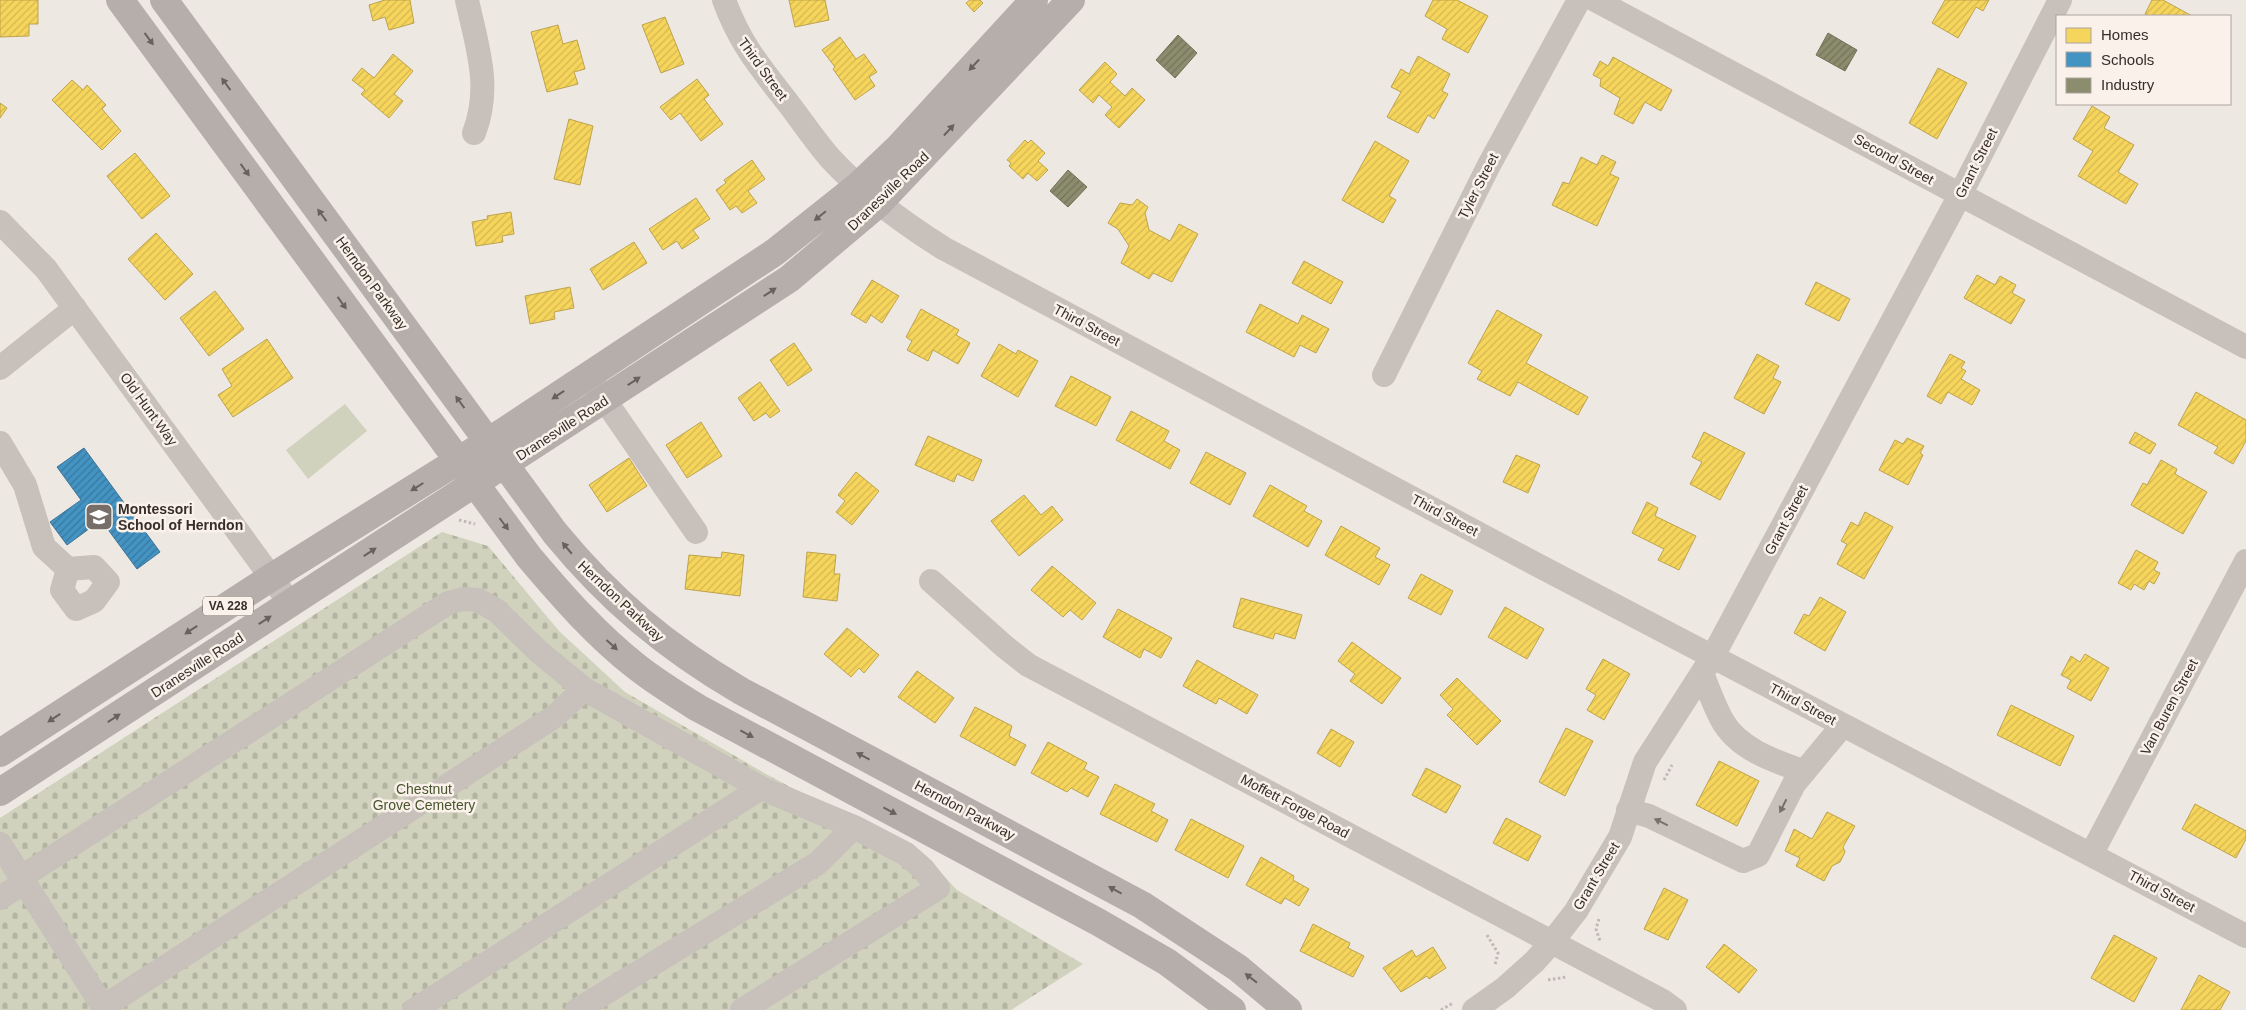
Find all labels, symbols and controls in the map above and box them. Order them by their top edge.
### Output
legend [2056,15,2231,105]
text: Homes [2101,26,2149,43]
one-way arrow [144,32,154,46]
street label: Third Street [735,35,791,103]
text: Schools [2101,51,2154,68]
one-way arrow [969,58,980,71]
text: Industry [2101,76,2155,93]
one-way arrow [221,77,231,91]
one-way arrow [943,125,955,137]
street label: Grant Street [1952,125,2000,201]
street label: Second Street [1851,130,1937,188]
street label: Dranesville Road [844,148,932,234]
street label: Tyler Street [1455,150,1501,222]
one-way arrow [240,163,250,177]
one-way arrow [317,208,327,222]
one-way arrow [813,211,826,222]
street label: Herndon Parkway [333,233,411,333]
one-way arrow [763,287,777,297]
one-way arrow [337,296,347,309]
street label: Third Street [1051,301,1123,349]
street label: Old Hunt Way [117,369,181,449]
one-way arrow [627,376,641,386]
one-way arrow [552,390,565,400]
street label: Dranesville Road [513,392,611,464]
one-way arrow [454,396,465,409]
one-way arrow [410,482,423,492]
street label: Grant Street [1761,482,1811,557]
street label: Third Street [1409,491,1481,539]
place label: Montessori School of Herndon [118,501,243,533]
school or university icon: Montessori School of Herndon [84,502,114,532]
one-way arrow [499,517,509,531]
one-way arrow [561,541,572,554]
one-way arrow [363,547,377,557]
street label: Herndon Parkway [575,557,667,645]
road number: VA 228 [203,596,253,616]
one-way arrow [258,615,272,624]
one-way arrow [184,625,197,635]
street label: Dranesville Road [148,629,246,701]
one-way arrow [605,639,617,651]
street label: Van Buren Street [2137,656,2201,758]
street label: Third Street [1767,680,1839,728]
one-way arrow [48,713,61,723]
one-way arrow [108,714,121,723]
one-way arrow [740,730,754,738]
one-way arrow [856,752,871,760]
street label: Moffett Forge Road [1238,771,1352,841]
street label: Herndon Parkway [912,777,1018,843]
park label: Chestnut Grove Cemetery [373,781,475,813]
one-way arrow [1779,798,1787,813]
one-way arrow [883,807,897,815]
one-way arrow [1654,818,1668,826]
street label: Grant Street [1570,839,1623,913]
street label: Third Street [2126,867,2198,915]
one-way arrow [1108,886,1122,894]
one-way arrow [1245,973,1258,984]

